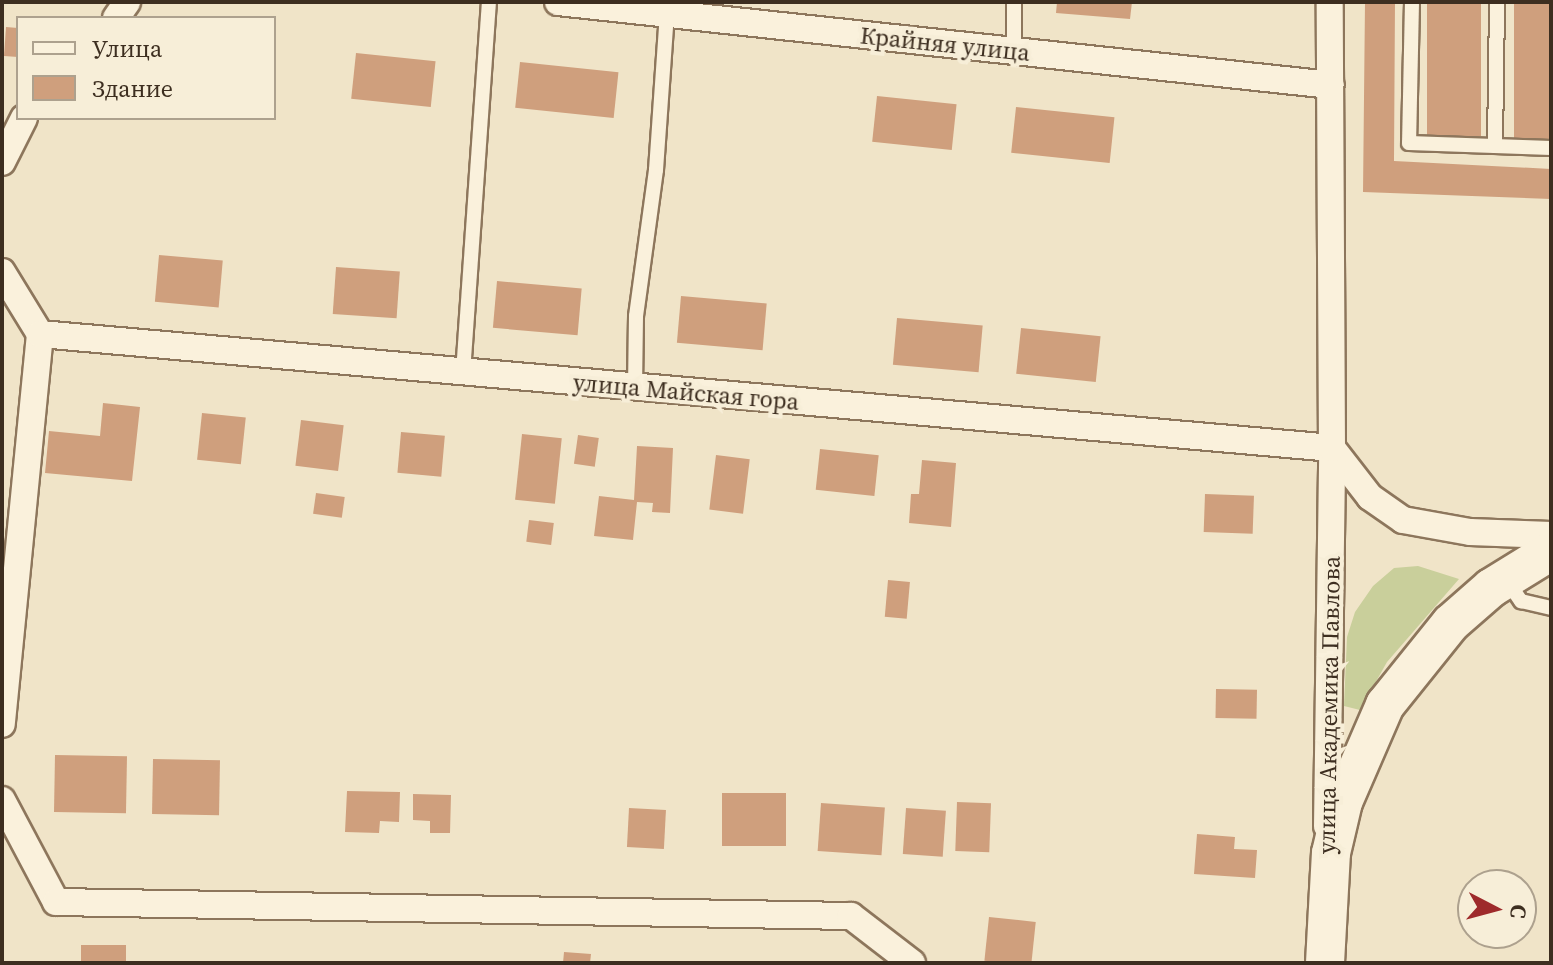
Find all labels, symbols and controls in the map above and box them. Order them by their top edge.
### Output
legend [16,16,276,120]
street label: Крайняя улица [859,21,1031,67]
text: Улица [92,32,162,65]
text: Здание [92,72,173,105]
street label: улица Майская гора [572,368,800,416]
street label: улица Академика Павлова [1312,556,1346,854]
north arrow [1457,869,1537,949]
text: С [1503,903,1535,920]

